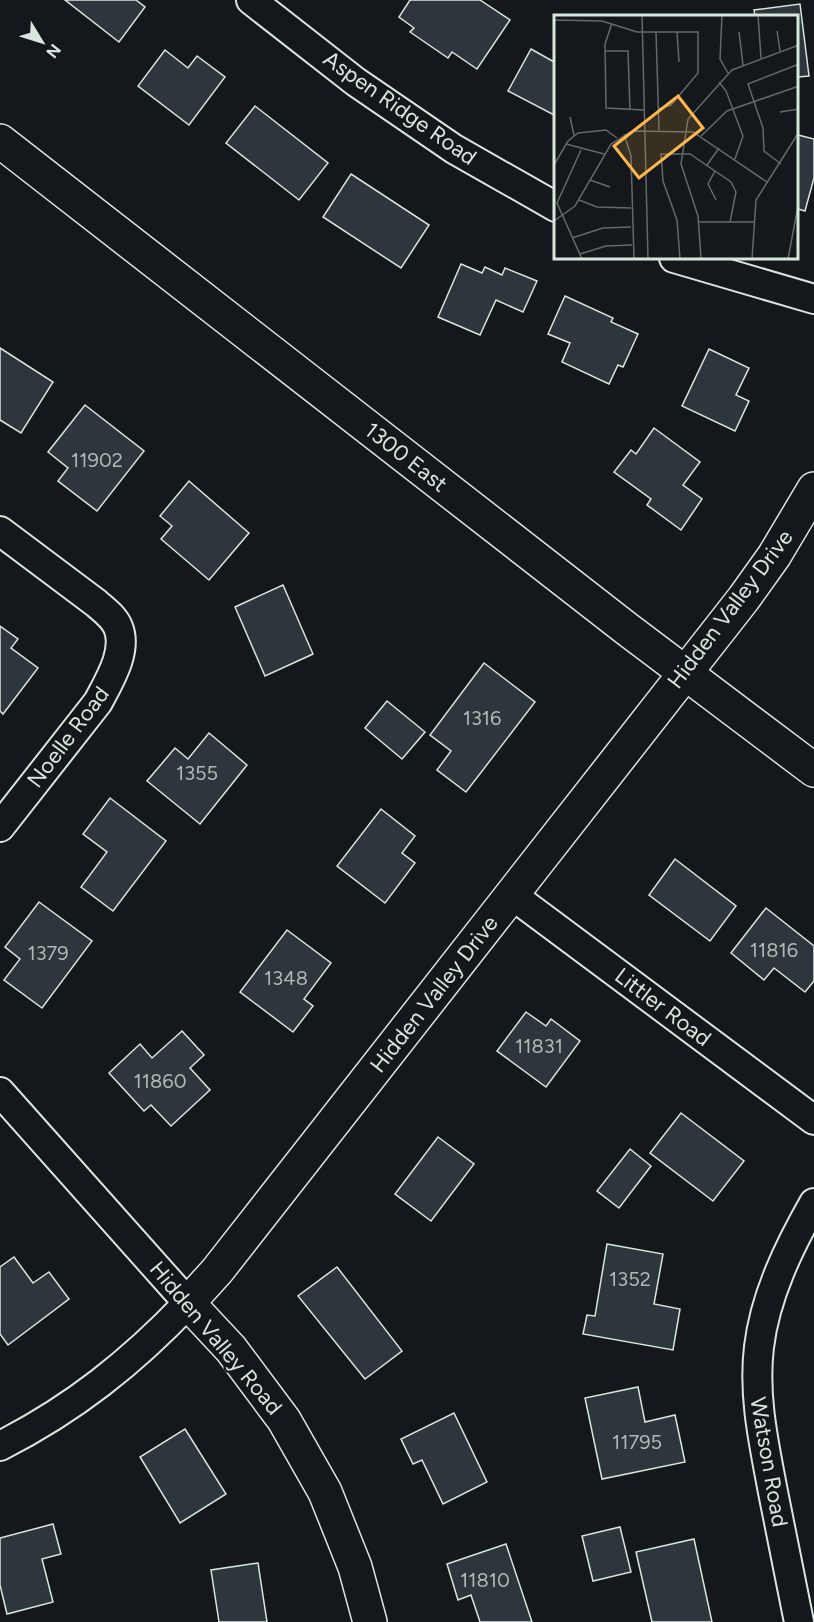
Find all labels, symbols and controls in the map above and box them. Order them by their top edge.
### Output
north arrow [12,12,72,72]
inset map [554,15,799,260]
text: N [42,40,65,62]
street label: Aspen Ridge Road [318,45,482,171]
street label: 1300 East [359,416,453,498]
house number: 11902 [71,448,123,472]
street label: Hidden Valley Drive [661,524,799,694]
street label: Noelle Road [21,681,115,793]
house number: 1316 [463,706,501,730]
house number: 1355 [176,761,218,785]
street label: Hidden Valley Drive [364,910,504,1078]
house number: 11816 [750,938,798,962]
house number: 1379 [27,941,69,965]
street label: Littler Road [610,962,716,1052]
house number: 1348 [264,966,308,990]
house number: 11831 [515,1034,563,1058]
house number: 11860 [134,1069,186,1093]
street label: Hidden Valley Road [144,1256,288,1420]
house number: 1352 [609,1267,651,1291]
street label: Watson Road [744,1395,794,1529]
house number: 11795 [612,1430,662,1454]
house number: 11810 [460,1568,510,1592]

